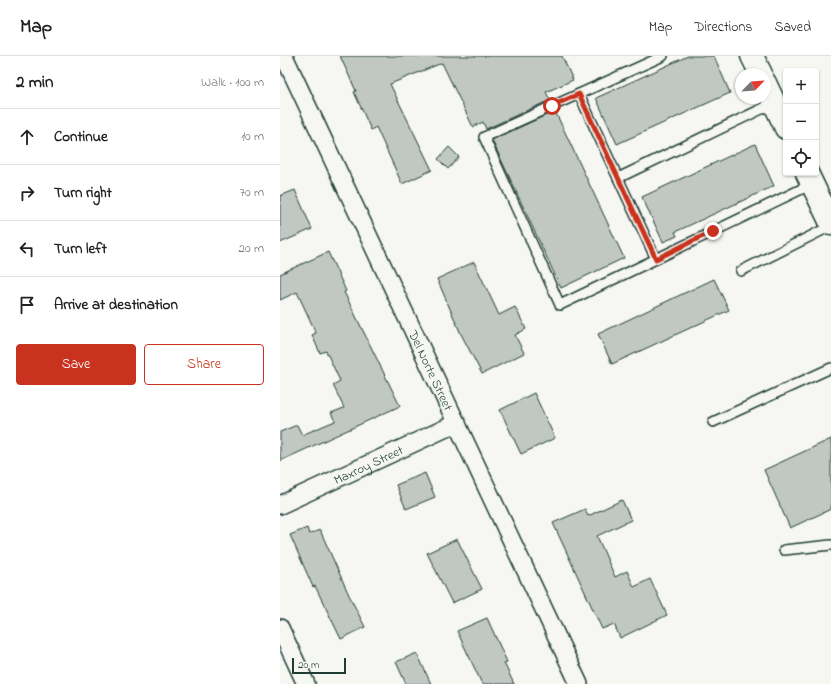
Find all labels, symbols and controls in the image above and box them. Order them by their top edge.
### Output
text: Map [20,14,52,41]
text: Map [649,17,672,38]
text: Directions [694,17,752,38]
text: Saved [774,17,811,38]
north arrow [735,68,771,104]
map controls [783,68,819,176]
button: + [783,68,819,104]
text: 2 min [16,70,53,95]
text: Walk · 100 m [201,73,264,92]
route start [543,97,561,115]
button: − [783,104,819,140]
icon: ahead [16,126,38,148]
text: Continue [54,126,108,148]
text: 10 m [241,127,264,146]
button: locate [783,140,819,176]
icon: right [16,182,38,204]
text: Turn right [54,182,112,204]
text: 70 m [240,183,264,202]
route end [704,222,722,240]
icon: left [16,238,38,260]
text: Turn left [54,238,107,260]
text: 20 m [239,239,264,258]
icon: arrive [16,294,38,316]
text: Arrive at destination [54,294,178,316]
street label: Del Norte Street [403,327,457,415]
button: Save [16,344,136,385]
button: Share [144,344,264,385]
street label: Maxroy Street [331,441,407,490]
scale bar [292,656,346,675]
text: 20 m [298,657,320,673]

